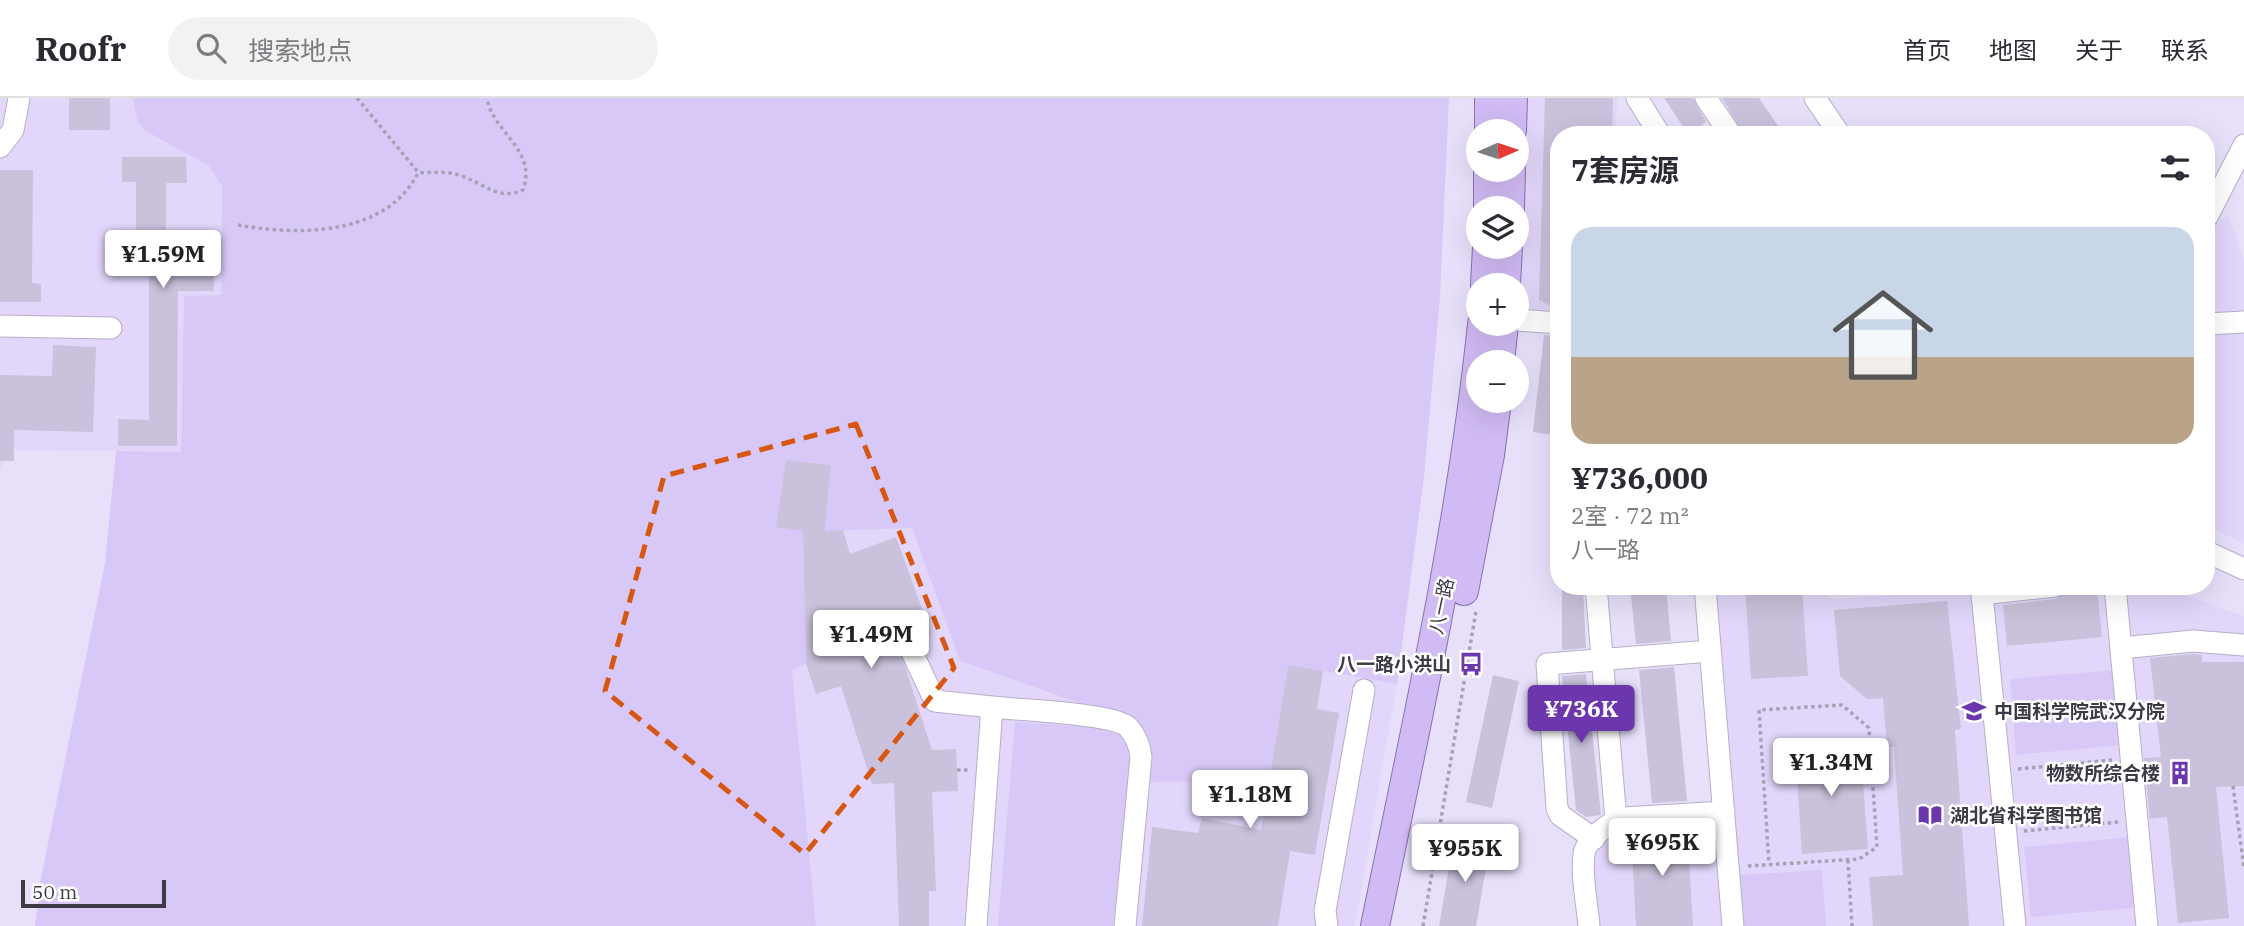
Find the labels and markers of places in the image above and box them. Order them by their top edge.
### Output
pin: ¥1.59M [106,230,220,290]
pin: ¥1.49M [814,610,928,670]
bus stop icon: 八一路小洪山 [1457,650,1485,678]
place label: 八一路小洪山 [1337,652,1451,676]
pin: ¥736K [1532,686,1630,745]
school or university icon: 中国科学院武汉分院 [1960,697,1988,725]
place label: 中国科学院武汉分院 [1994,699,2165,723]
pin: ¥1.34M [1774,738,1888,798]
building icon: 物数所综合楼 [2166,759,2194,787]
place label: 物数所综合楼 [2046,761,2160,785]
pin: ¥1.18M [1193,770,1307,830]
library icon: 湖北省科学图书馆 [1916,801,1944,829]
place label: 湖北省科学图书馆 [1950,803,2102,827]
pin: ¥695K [1613,818,1711,878]
pin: ¥955K [1416,824,1514,884]

